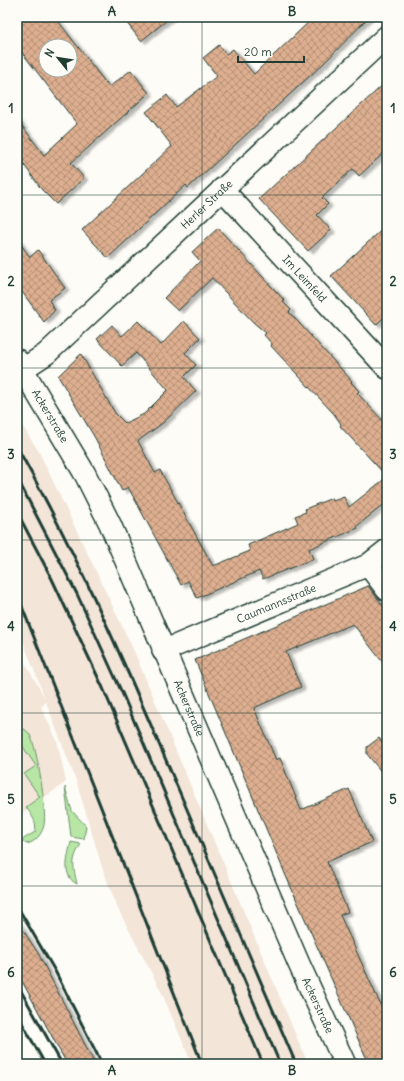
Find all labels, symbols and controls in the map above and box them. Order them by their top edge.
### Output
text: A [108,3,117,20]
text: B [288,3,297,20]
north arrow [38,38,78,78]
scale bar [238,38,304,64]
text: 20 m [244,44,272,59]
text: N [41,46,57,60]
text: 1 [8,100,14,117]
text: 1 [390,100,396,117]
street label: Herler Straße [178,177,236,232]
street label: Im Leimfeld [280,252,330,305]
text: 2 [7,273,15,290]
text: 2 [389,273,397,290]
street label: Ackerstraße [29,386,72,445]
text: 3 [7,446,15,463]
text: 3 [389,446,397,463]
street label: Caumannsstraße [235,581,318,626]
text: 4 [7,618,15,635]
text: 4 [389,618,397,635]
street label: Ackerstraße [171,678,207,738]
text: 5 [7,791,15,808]
text: 5 [389,791,397,808]
text: 6 [7,964,15,981]
text: 6 [389,964,397,981]
street label: Ackerstraße [299,975,337,1036]
text: A [108,1062,117,1079]
text: B [288,1062,297,1079]

